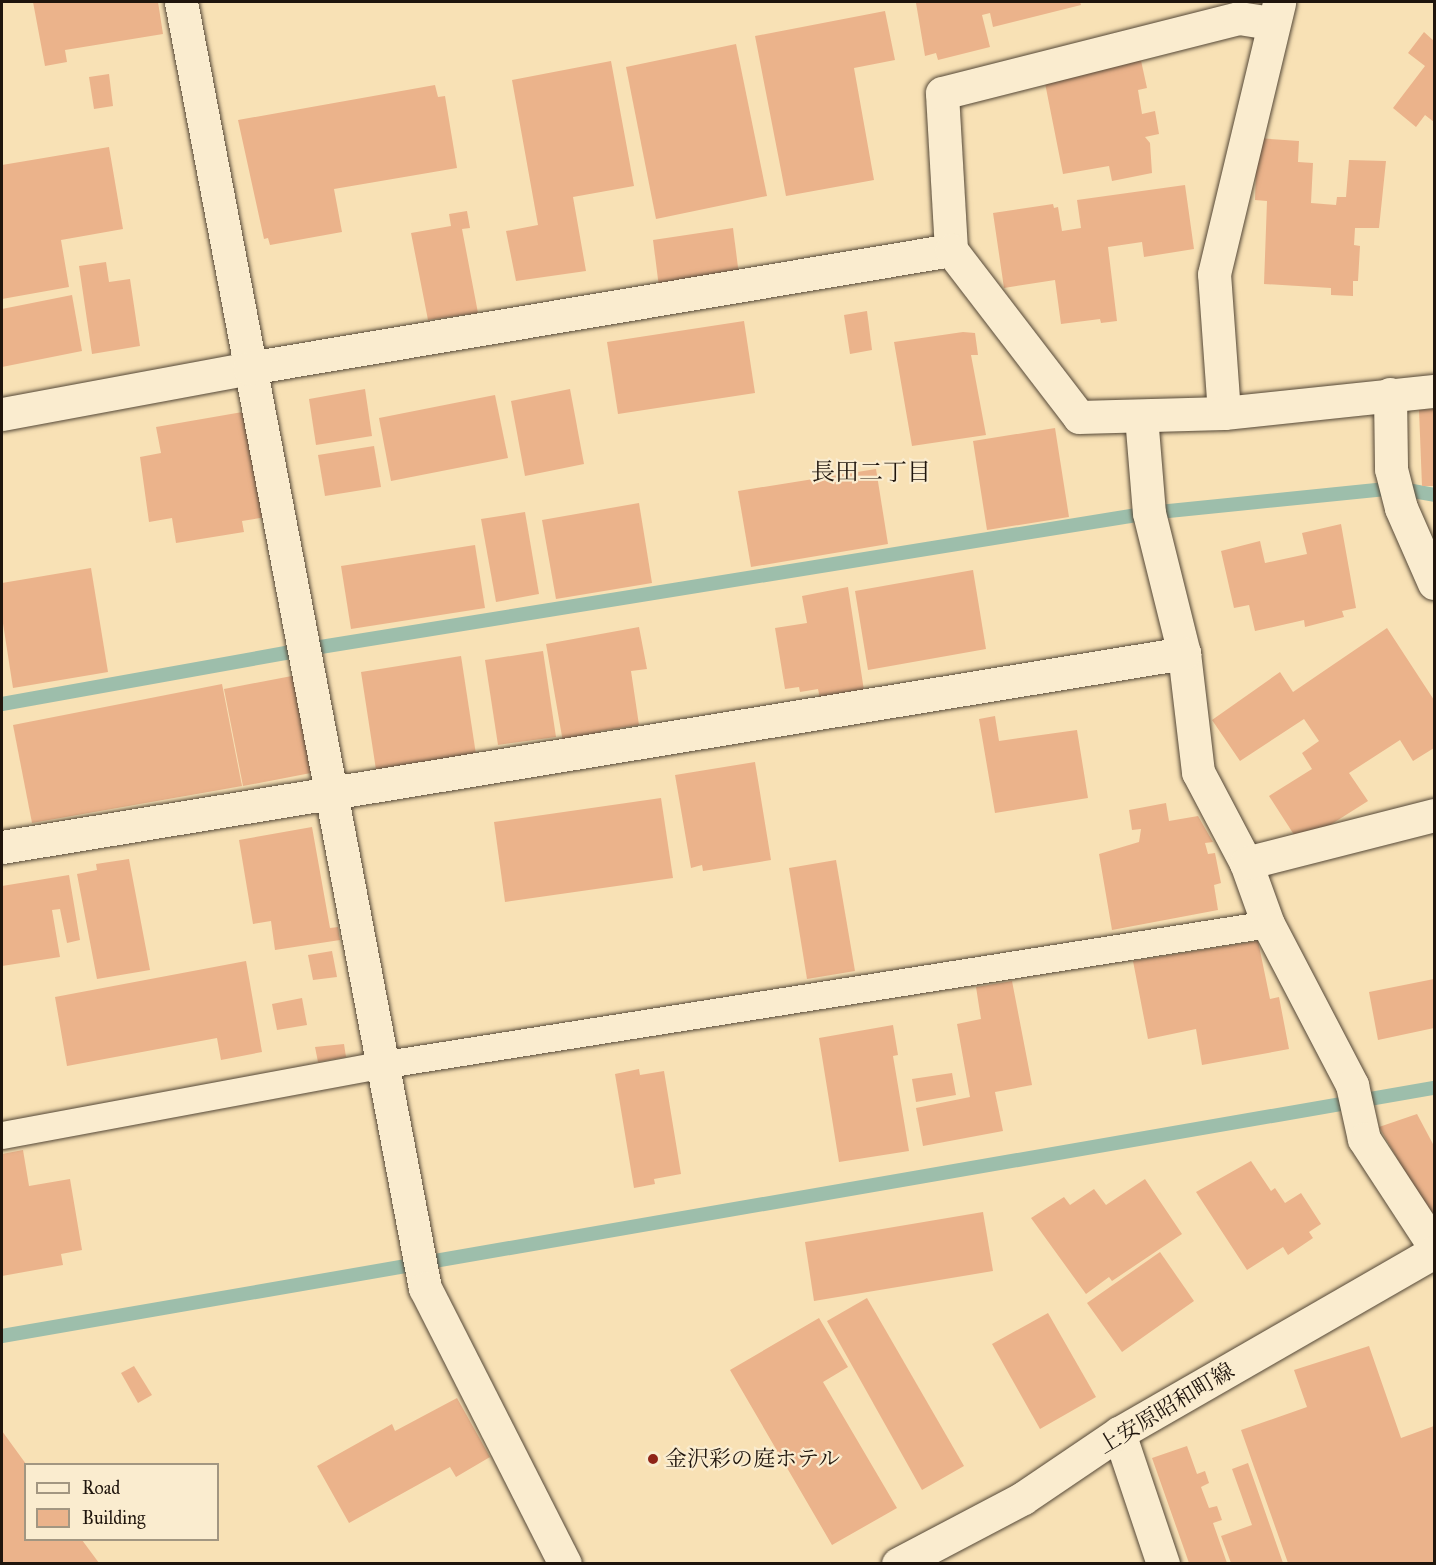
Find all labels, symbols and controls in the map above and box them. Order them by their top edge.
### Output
district label: 長田二丁目 [811,459,931,487]
street label: 上安原昭和町線 [1093,1357,1239,1459]
place label: 金沢彩の庭ホテル [665,1446,841,1472]
marker: 金沢彩の庭ホテル [646,1452,660,1466]
legend [24,1463,219,1541]
text: Road [82,1477,120,1499]
text: Building [82,1507,145,1529]

